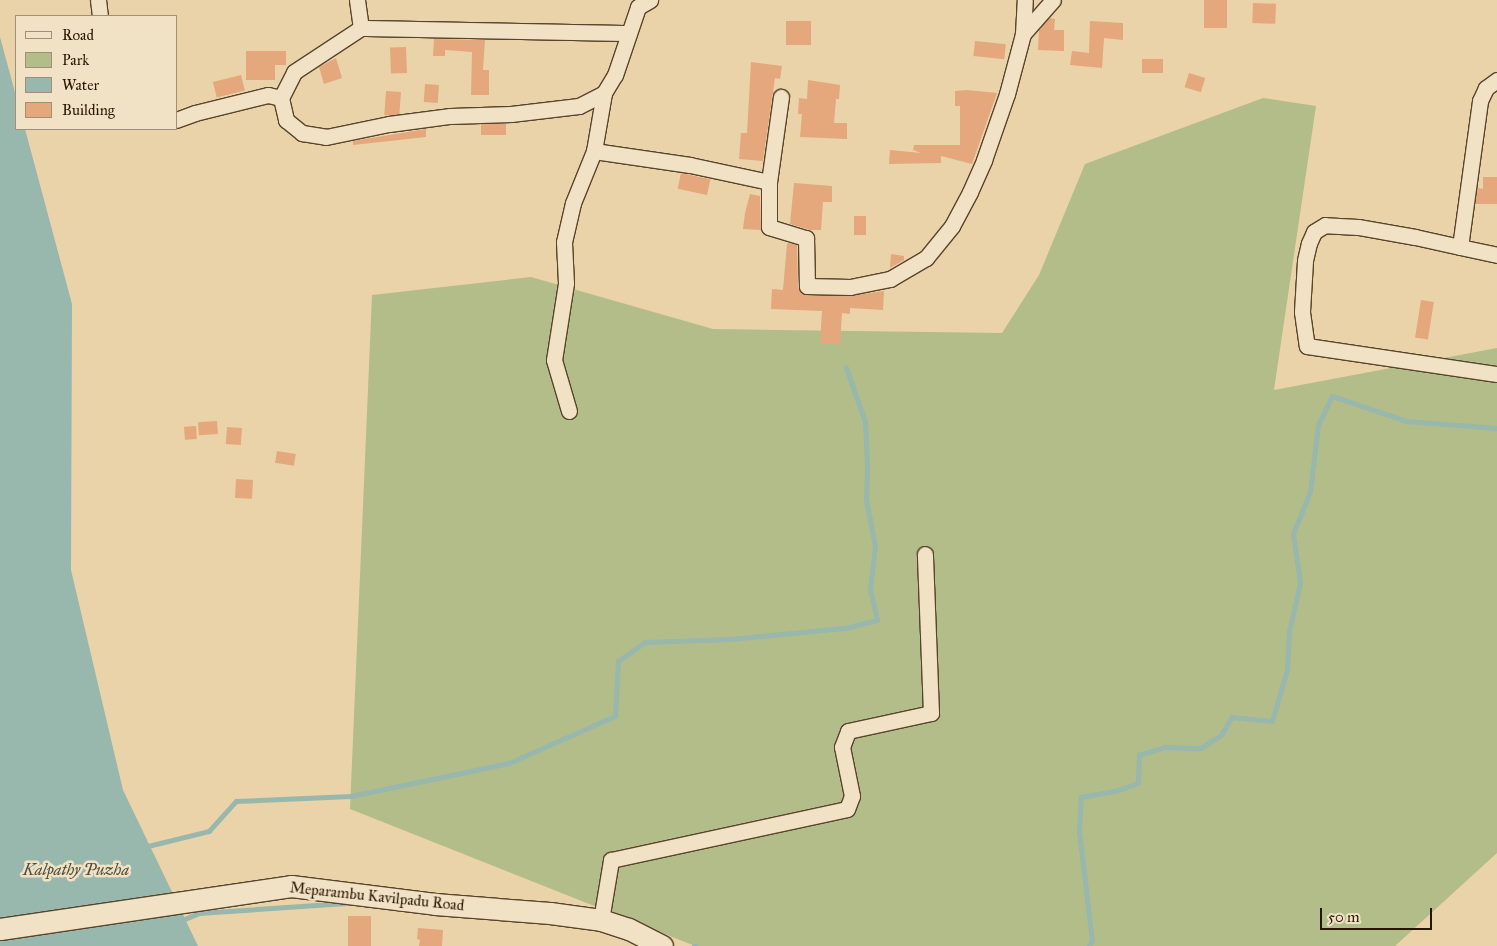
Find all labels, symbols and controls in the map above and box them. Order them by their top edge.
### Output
legend [15,15,178,130]
text: Road [62,26,94,44]
text: Park [62,51,89,69]
text: Water [62,76,99,94]
text: Building [62,101,115,119]
water label: Kalpathy Puzha [23,860,129,880]
street label: Meparambu Kavilpadu Road [289,879,465,915]
scale bar [1322,898,1434,930]
text: 50 m [1328,908,1360,926]

